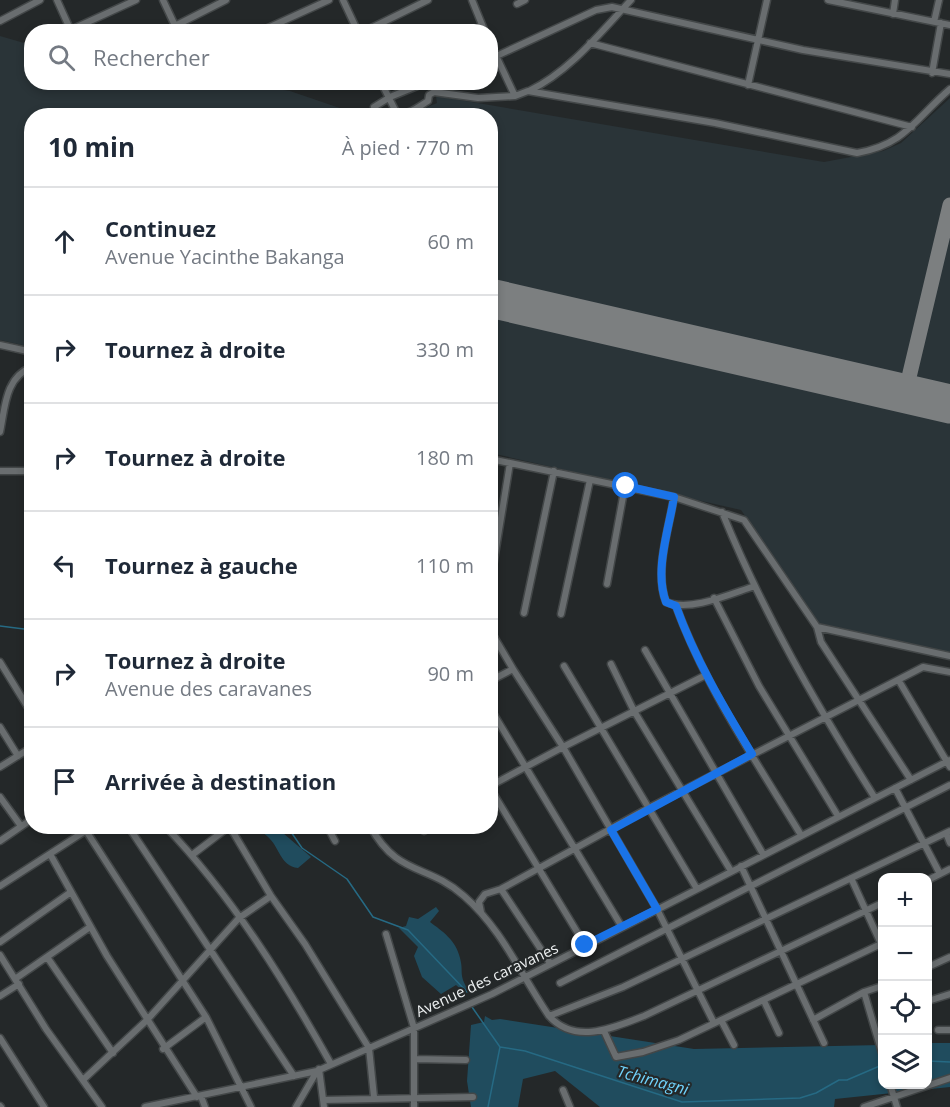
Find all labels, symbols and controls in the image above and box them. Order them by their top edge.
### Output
search box [24,24,498,90]
icon: search [45,41,78,74]
text: Rechercher [93,42,210,72]
text: 10 min [48,129,135,165]
text: À pied · 770 m [342,134,474,161]
text: Continuez [105,213,216,243]
icon: ahead [48,225,81,258]
text: 60 m [427,228,474,255]
text: Avenue Yacinthe Bakanga [105,243,345,270]
icon: right [48,333,81,366]
text: Tournez à droite [105,334,286,364]
text: 330 m [416,336,474,363]
icon: right [48,441,81,474]
text: Tournez à droite [105,442,286,472]
text: 180 m [416,444,474,471]
route start [612,472,638,498]
icon: left [48,549,81,582]
text: Tournez à gauche [105,550,298,580]
text: 110 m [416,552,474,579]
text: Tournez à droite [105,645,286,675]
icon: right [48,657,81,690]
text: 90 m [427,660,474,687]
text: Avenue des caravanes [105,675,312,702]
icon: arrive [48,765,81,798]
text: Arrivée à destination [105,766,336,796]
map controls [878,873,932,1089]
button: + [878,873,932,927]
button: − [878,927,932,981]
route end [571,931,597,957]
street label: Avenue des caravanes [412,937,561,1021]
button: locate [878,981,932,1035]
button: layers [878,1035,932,1089]
water label: Tchimagni [615,1060,692,1100]

